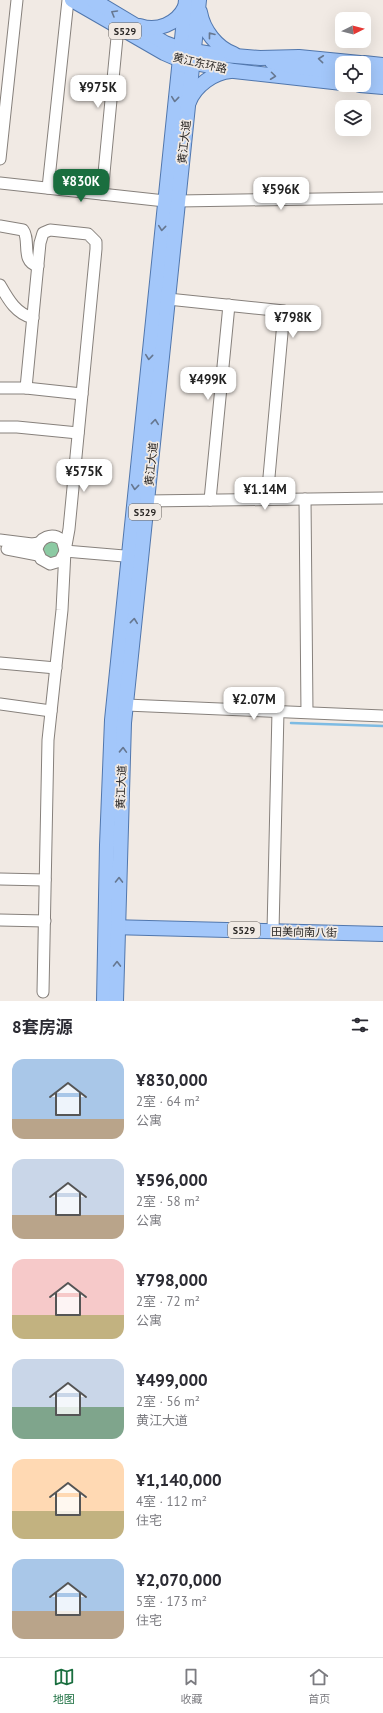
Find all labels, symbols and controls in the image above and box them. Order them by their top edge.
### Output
one-way arrow [111,10,118,17]
north arrow [335,12,371,48]
map controls [335,12,371,136]
road number: S529 [109,23,141,39]
one-way arrow [208,33,215,40]
street label: 黄江东环路 [172,50,228,76]
one-way arrow [318,55,324,64]
button: locate [335,56,371,92]
one-way arrow [270,71,276,80]
pin: ¥975K [70,75,126,109]
text: ¥975K [79,79,117,96]
one-way arrow [171,96,180,102]
button: layers [335,100,371,136]
street label: 黄江大道 [175,119,193,165]
pin: ¥830K [53,169,109,203]
text: ¥830K [62,173,100,190]
pin: ¥596K [253,177,309,211]
text: ¥596K [262,181,300,198]
one-way arrow [158,225,167,231]
pin: ¥798K [265,305,321,339]
text: ¥798K [274,309,312,326]
one-way arrow [145,354,154,360]
pin: ¥499K [180,367,236,401]
text: ¥499K [189,371,227,388]
one-way arrow [151,419,160,425]
street label: 黄江大道 [142,441,160,487]
pin: ¥575K [56,459,112,493]
text: ¥575K [65,463,103,480]
pin: ¥1.14M [232,477,298,511]
text: ¥1.14M [243,481,287,498]
one-way arrow [131,484,140,490]
road number: S529 [129,504,161,520]
one-way arrow [129,618,138,624]
pin: ¥2.07M [221,687,287,721]
text: ¥2.07M [232,691,276,708]
one-way arrow [118,747,127,753]
street label: 黄江大道 [113,765,129,809]
one-way arrow [115,877,123,883]
road number: S529 [228,922,260,938]
street label: 田美向南八街 [271,924,337,940]
one-way arrow [113,961,121,967]
icon: filters [349,1014,371,1036]
text: 8套房源 [12,1016,73,1038]
text: ¥830,000 [136,1069,208,1091]
icon: home [44,1075,92,1123]
text: 2室 · 64 m² [136,1093,200,1110]
text: 公寓 [136,1112,162,1129]
text: ¥596,000 [136,1169,208,1191]
icon: home [44,1175,92,1223]
text: 2室 · 58 m² [136,1193,200,1210]
text: 公寓 [136,1212,162,1229]
text: ¥798,000 [136,1269,208,1291]
icon: home [44,1275,92,1323]
text: 2室 · 72 m² [136,1293,200,1310]
text: 公寓 [136,1312,162,1329]
text: ¥499,000 [136,1369,208,1391]
icon: home [44,1375,92,1423]
text: 2室 · 56 m² [136,1393,200,1410]
text: 黄江大道 [136,1412,188,1429]
text: ¥1,140,000 [136,1469,222,1491]
icon: home [44,1475,92,1523]
text: 4室 · 112 m² [136,1493,207,1510]
text: 住宅 [136,1512,162,1529]
text: ¥2,070,000 [136,1569,222,1591]
icon: home [44,1575,92,1623]
text: 5室 · 173 m² [136,1593,207,1610]
text: 住宅 [136,1612,162,1629]
tab: 地图 [53,1666,75,1706]
tab: 收藏 [180,1666,202,1706]
tab: 首页 [308,1666,330,1706]

